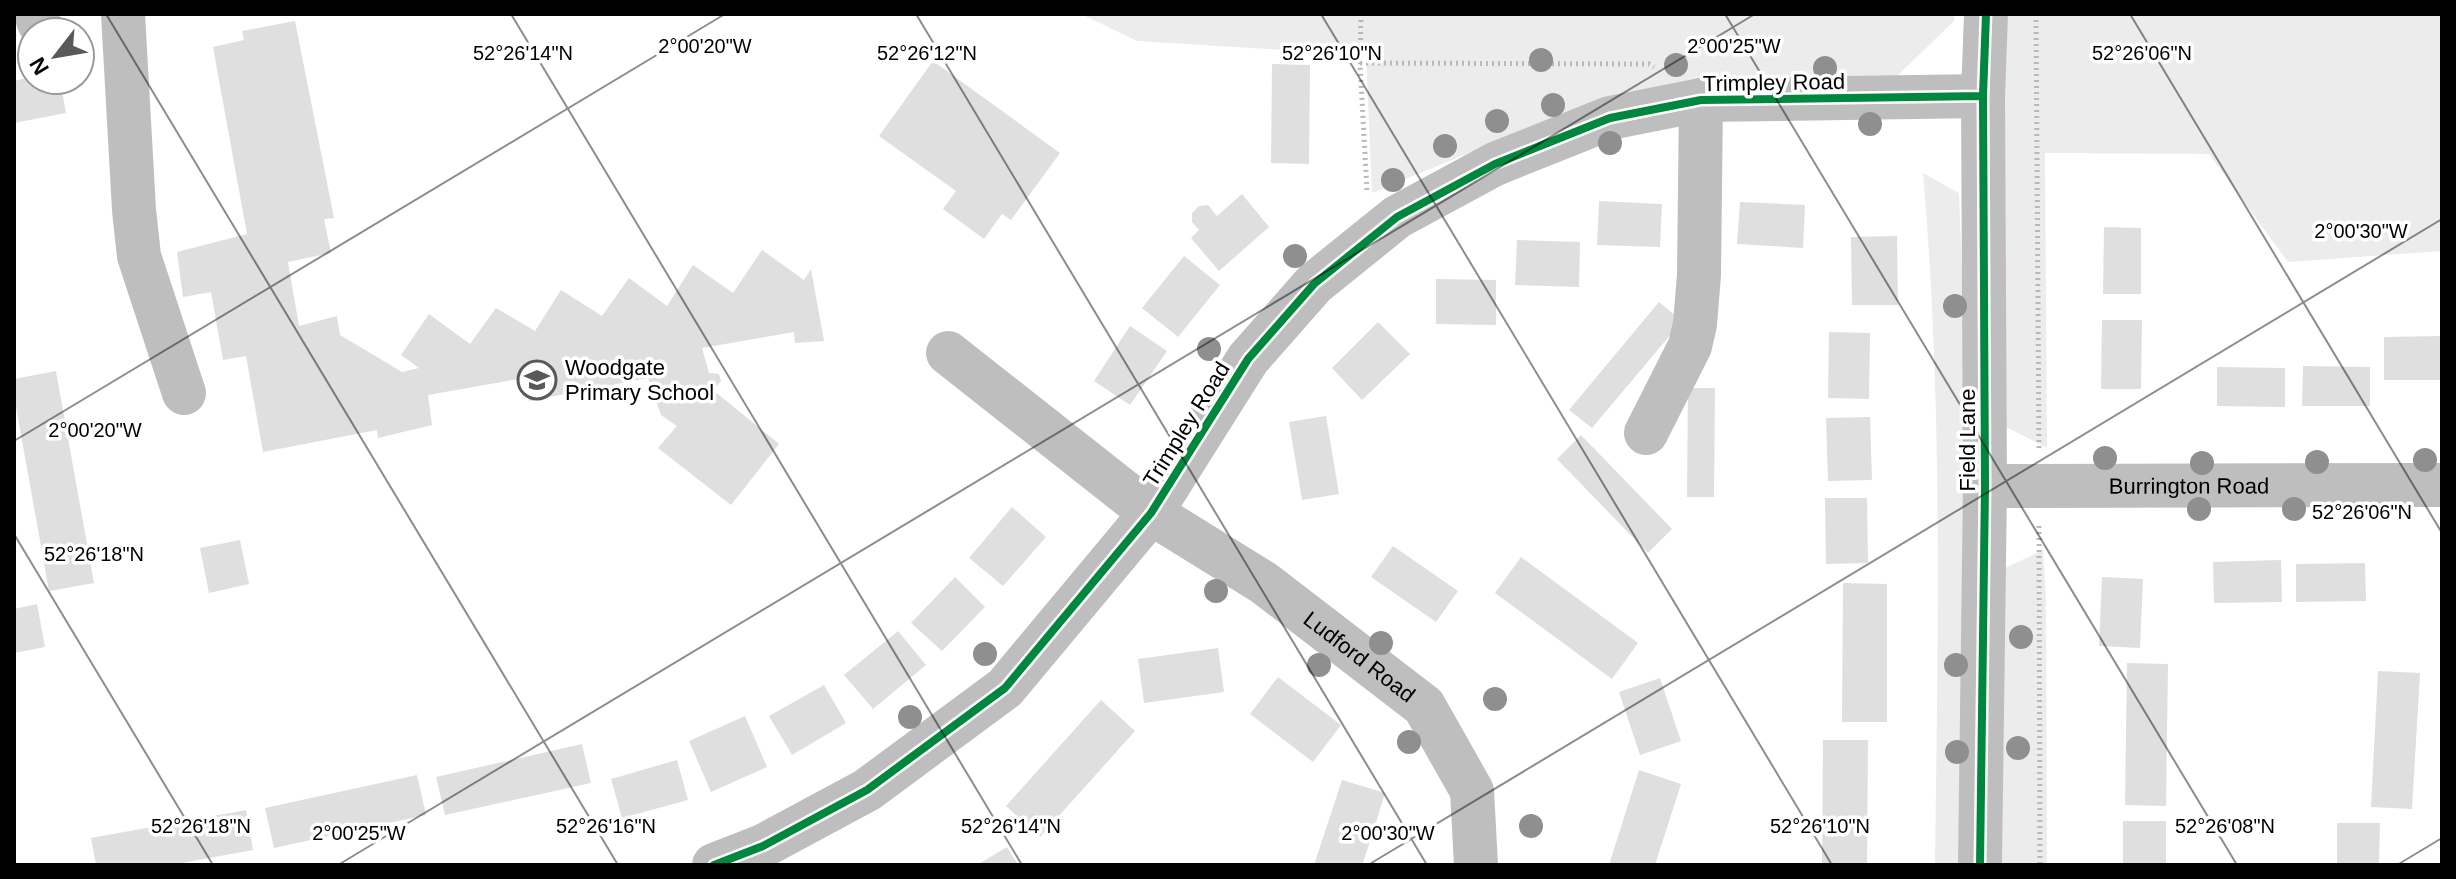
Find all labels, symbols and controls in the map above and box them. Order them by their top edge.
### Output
north arrow [16,16,96,96]
text: 2°00'20"W [658,35,752,57]
text: 2°00'25"W [1687,35,1781,57]
text: 52°26'14"N [473,42,573,64]
text: 52°26'12"N [877,42,977,64]
text: 52°26'10"N [1282,42,1382,64]
text: 52°26'06"N [2092,42,2192,64]
text: N [24,53,54,79]
street label: Trimpley Road [1703,69,1845,96]
text: 2°00'30"W [2314,220,2408,242]
place label: Woodgate Primary School [565,355,714,405]
street label: Trimpley Road [1138,357,1235,491]
school or university icon: Woodgate Primary School [516,359,558,401]
street label: Field Lane [1955,389,1980,491]
text: 2°00'20"W [48,419,142,441]
street label: Burrington Road [2109,473,2269,499]
text: 52°26'06"N [2312,501,2412,523]
text: 52°26'18"N [44,543,144,565]
street label: Ludford Road [1299,606,1420,707]
text: 52°26'18"N [151,815,251,837]
text: 52°26'16"N [556,815,656,837]
text: 52°26'14"N [961,815,1061,837]
text: 52°26'10"N [1770,815,1870,837]
text: 52°26'08"N [2175,815,2275,837]
text: 2°00'25"W [312,822,406,844]
text: 2°00'30"W [1341,822,1435,844]

